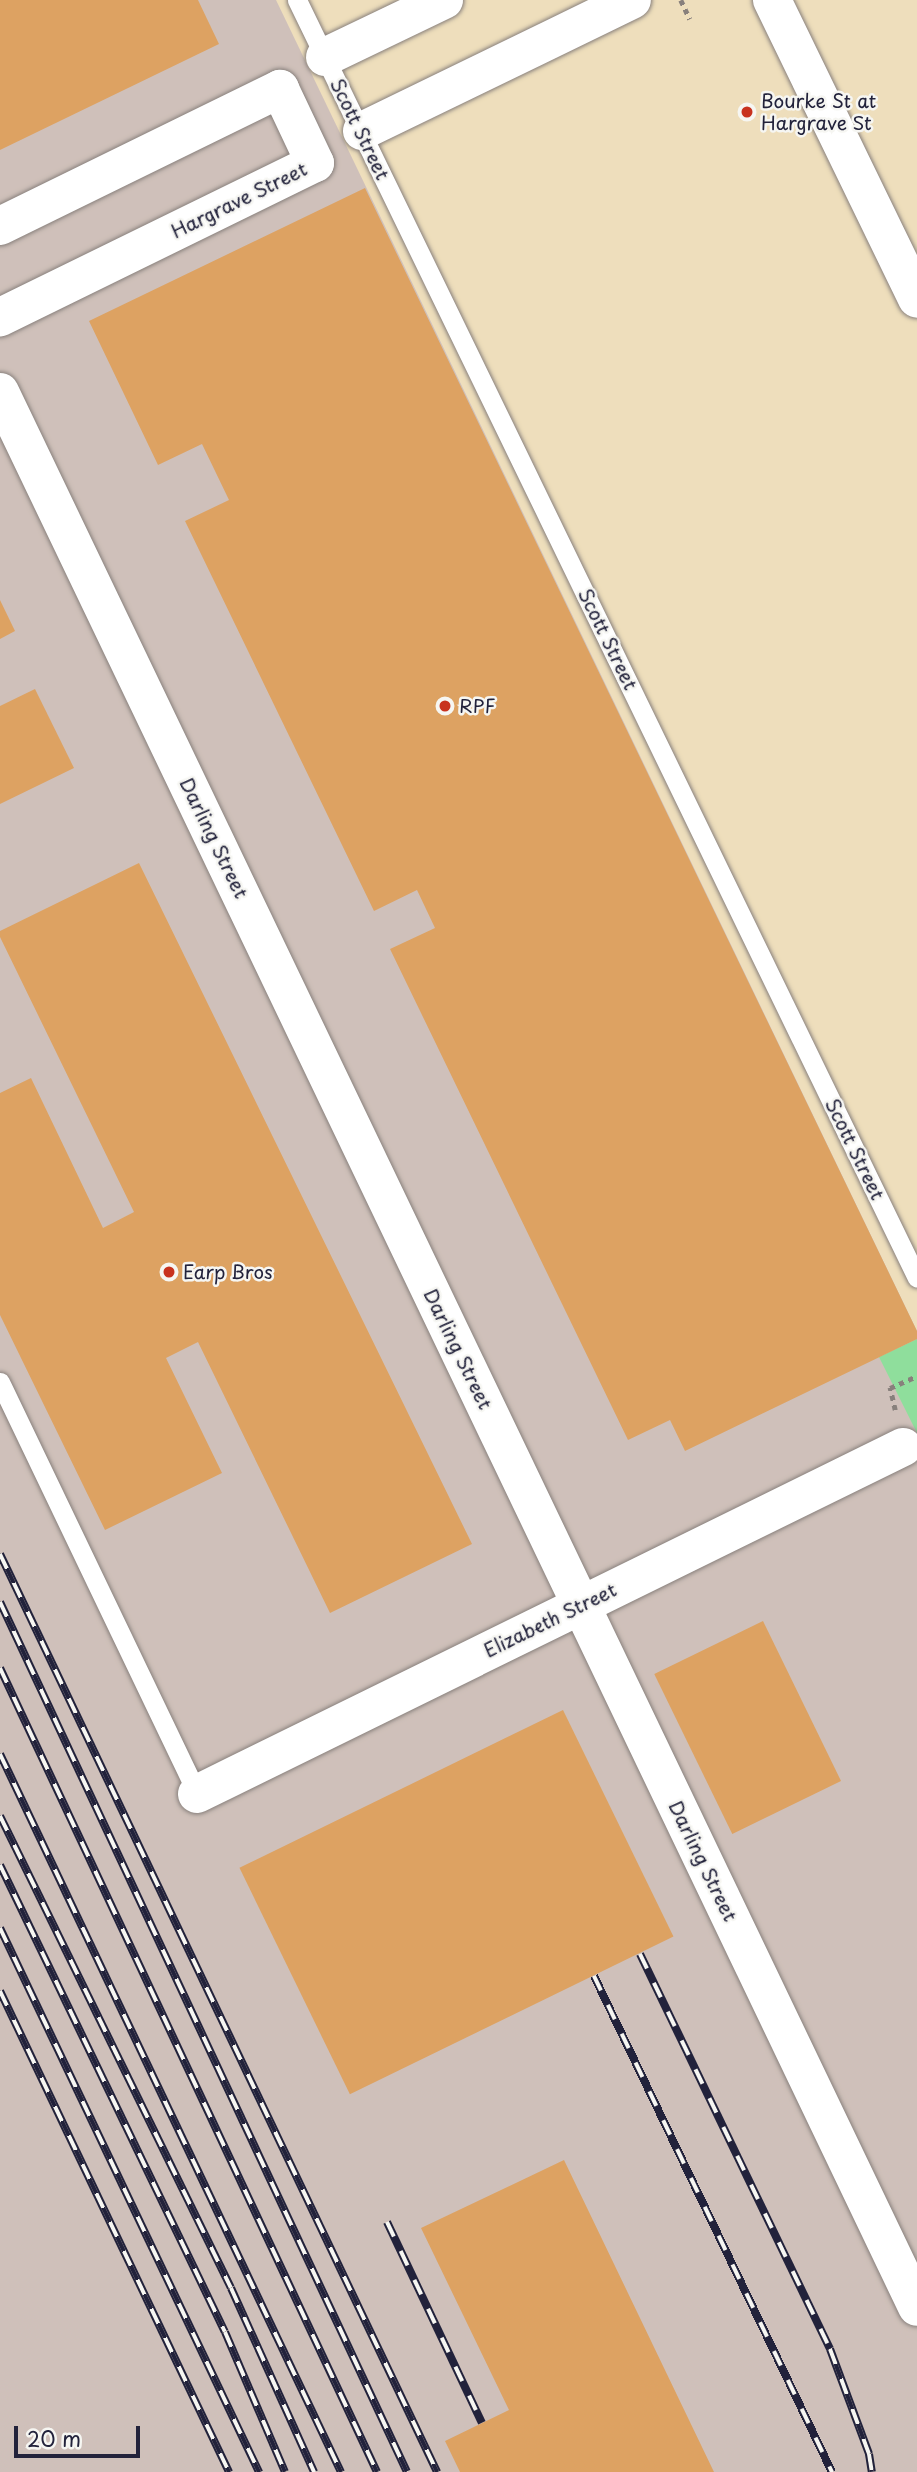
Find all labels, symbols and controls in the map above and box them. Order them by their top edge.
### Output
street label: Scott Street [325,74,395,184]
place label: Bourke St at Hargrave St [761,90,876,134]
marker: Bourke St at Hargrave St [739,104,755,120]
street label: Hargrave Street [167,157,311,243]
street label: Scott Street [573,584,643,694]
place label: RPF [459,695,495,717]
marker: RPF [437,698,453,714]
street label: Darling Street [175,774,253,902]
street label: Scott Street [820,1094,890,1204]
place label: Earp Bros [183,1261,274,1283]
marker: Earp Bros [161,1264,177,1280]
street label: Darling Street [419,1285,497,1413]
street label: Elizabeth Street [479,1578,621,1662]
street label: Darling Street [664,1797,742,1925]
scale bar [18,2412,144,2456]
text: 20 m [27,2422,81,2454]

